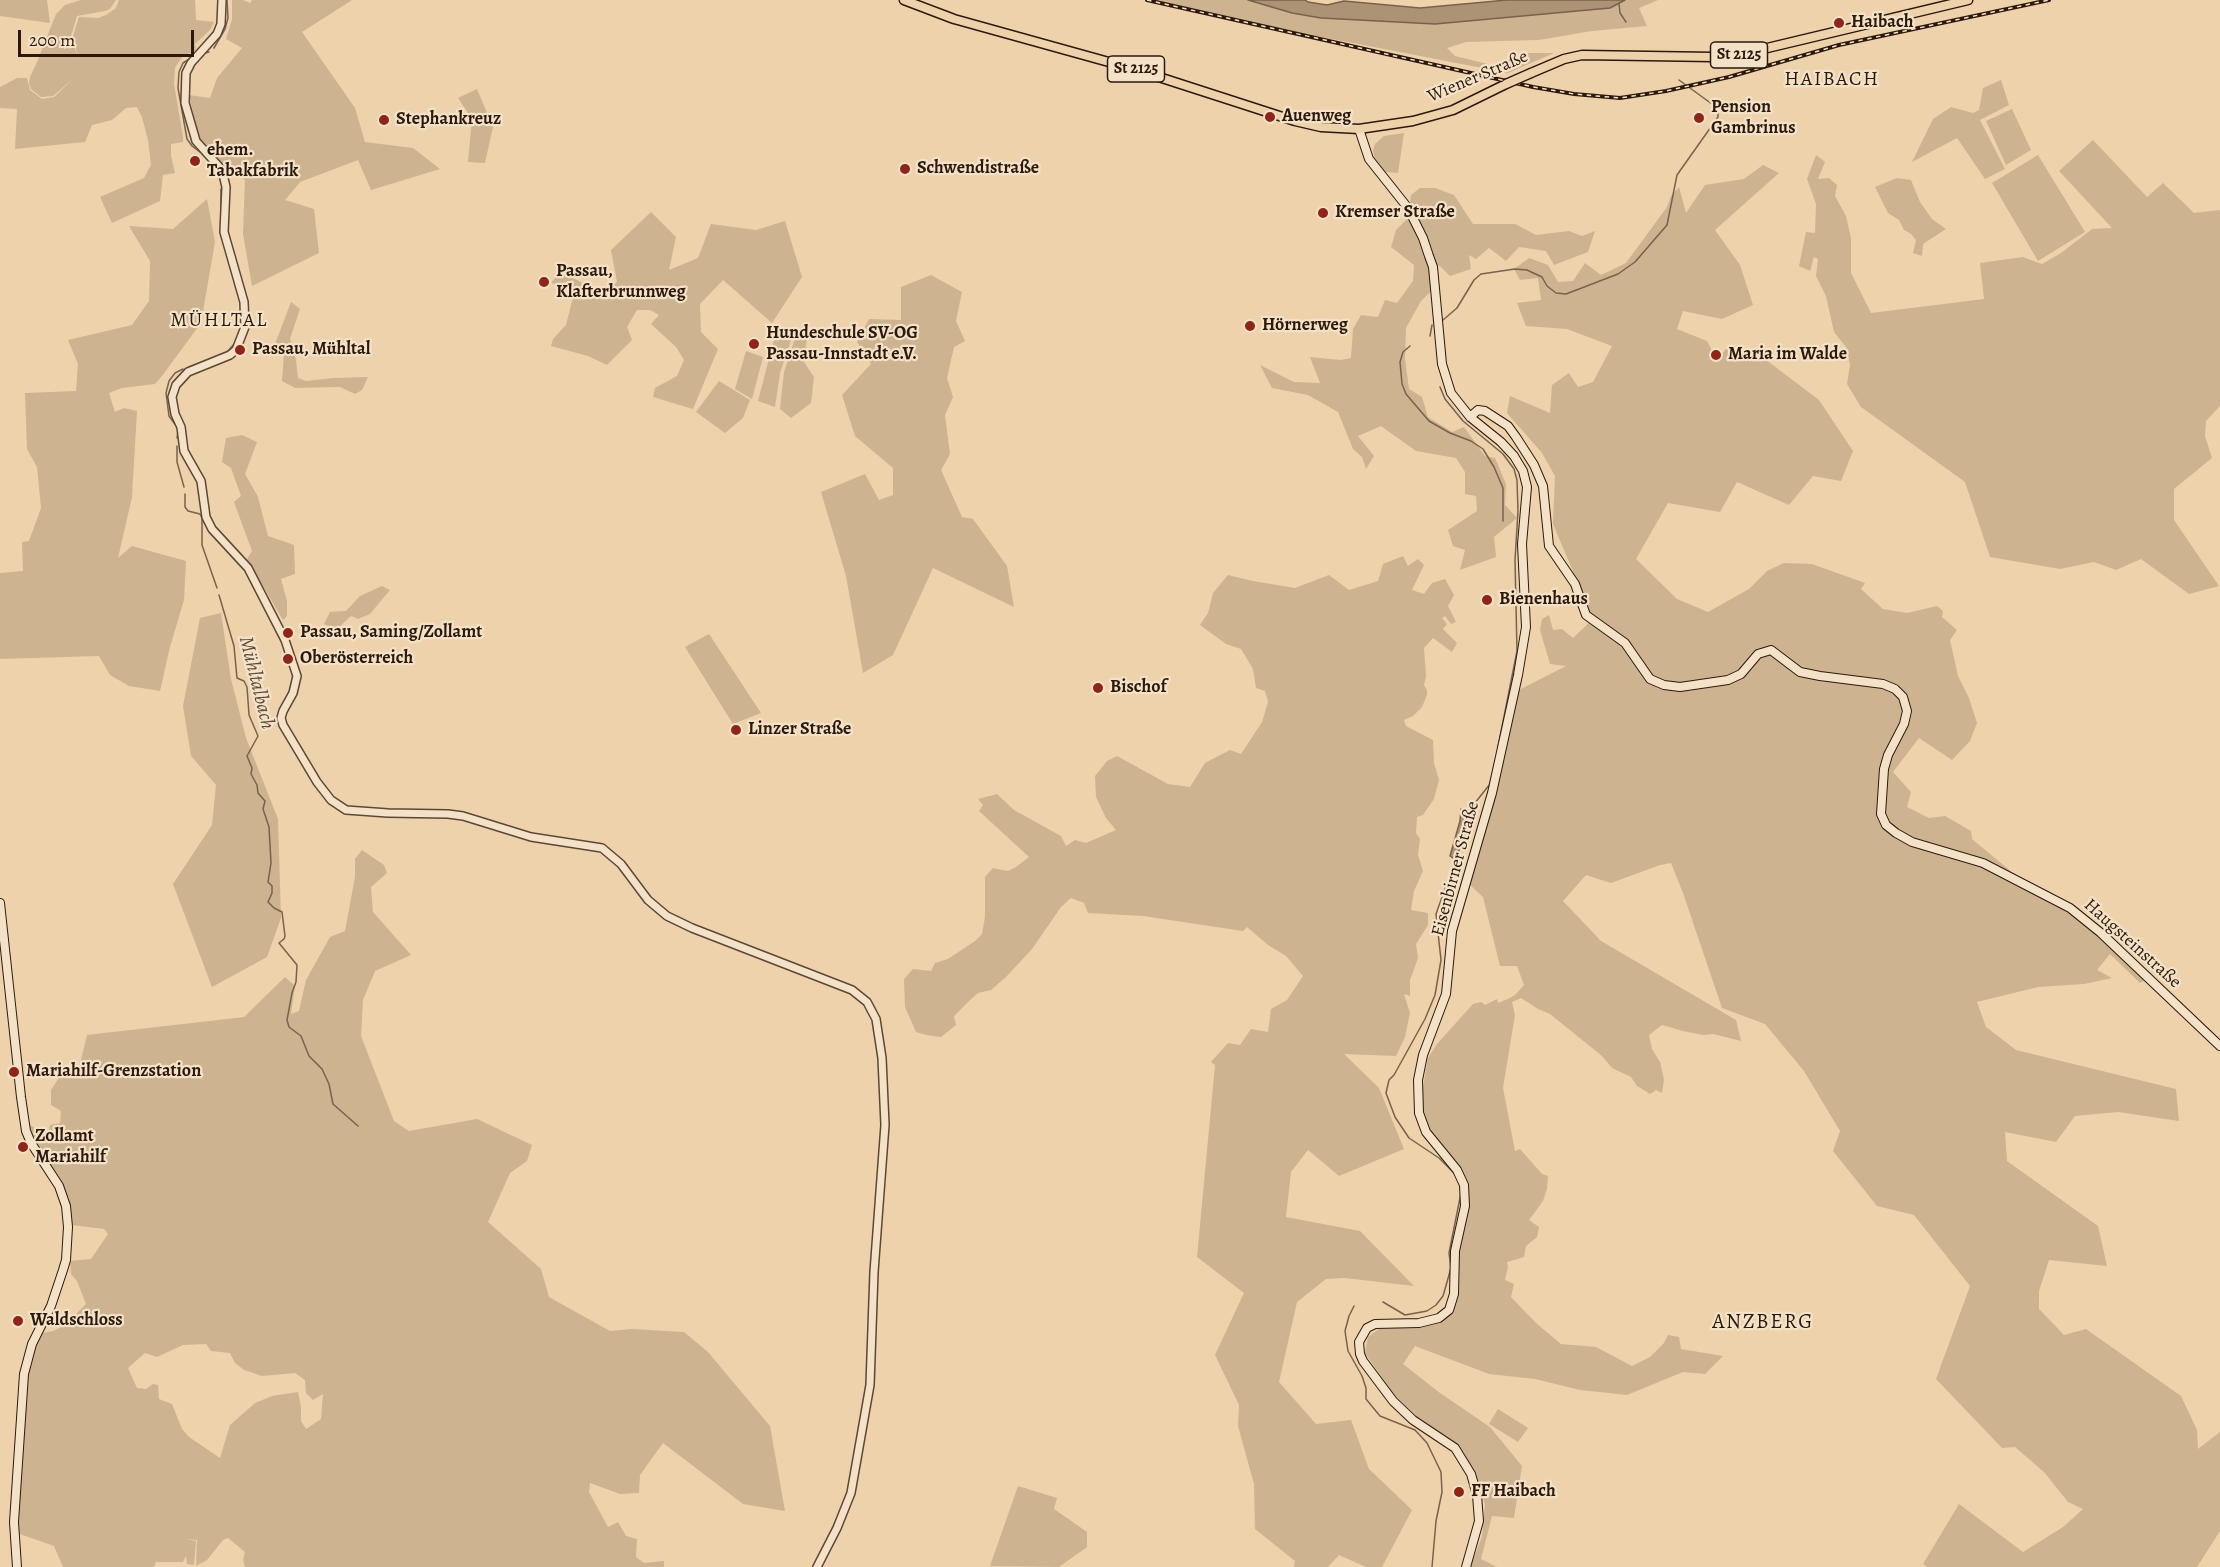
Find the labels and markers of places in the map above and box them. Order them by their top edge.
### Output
place label: Haibach [1851,12,1913,34]
marker: Haibach [1832,16,1846,30]
place label: Pension Gambrinus [1711,97,1796,140]
place label: Auenweg [1282,106,1351,128]
place label: Stephankreuz [396,109,501,131]
marker: Auenweg [1263,110,1277,124]
marker: Pension Gambrinus [1692,111,1706,125]
marker: Stephankreuz [377,113,391,127]
place label: ehem. Tabakfabrik [207,140,298,182]
marker: ehem. Tabakfabrik [188,154,202,168]
place label: Schwendistraße [917,158,1039,180]
marker: Schwendistraße [898,162,912,176]
place label: Kremser Straße [1335,202,1455,224]
marker: Kremser Straße [1316,206,1330,220]
place label: Passau, Klafterbrunnweg [556,261,686,304]
marker: Passau, Klafterbrunnweg [537,275,551,289]
place label: Hörnerweg [1262,315,1348,337]
marker: Hörnerweg [1243,319,1257,333]
place label: Hundeschule SV-OG Passau-Innstadt e.V. [766,323,918,366]
marker: Hundeschule SV-OG Passau-Innstadt e.V. [747,337,761,351]
place label: Passau, Mühltal [252,339,370,361]
marker: Passau, Mühltal [233,343,247,357]
place label: Maria im Walde [1728,344,1847,366]
marker: Maria im Walde [1709,348,1723,362]
place label: Bienenhaus [1499,589,1588,611]
marker: Bienenhaus [1480,593,1494,607]
place label: Passau, Saming/Zollamt [300,622,482,644]
marker: Passau, Saming/Zollamt [281,626,295,640]
place label: Oberösterreich [300,648,413,670]
marker: Oberösterreich [281,652,295,666]
place label: Bischof [1110,677,1167,699]
marker: Bischof [1091,681,1105,695]
place label: Linzer Straße [748,719,851,741]
marker: Linzer Straße [729,723,743,737]
place label: Mariahilf-Grenzstation [26,1061,201,1083]
marker: Mariahilf-Grenzstation [7,1065,21,1079]
place label: Zollamt Mariahilf [35,1126,106,1168]
marker: Zollamt Mariahilf [16,1140,30,1154]
place label: Waldschloss [30,1310,123,1332]
marker: Waldschloss [11,1314,25,1328]
place label: FF Haibach [1471,1481,1556,1503]
marker: FF Haibach [1452,1485,1466,1499]

